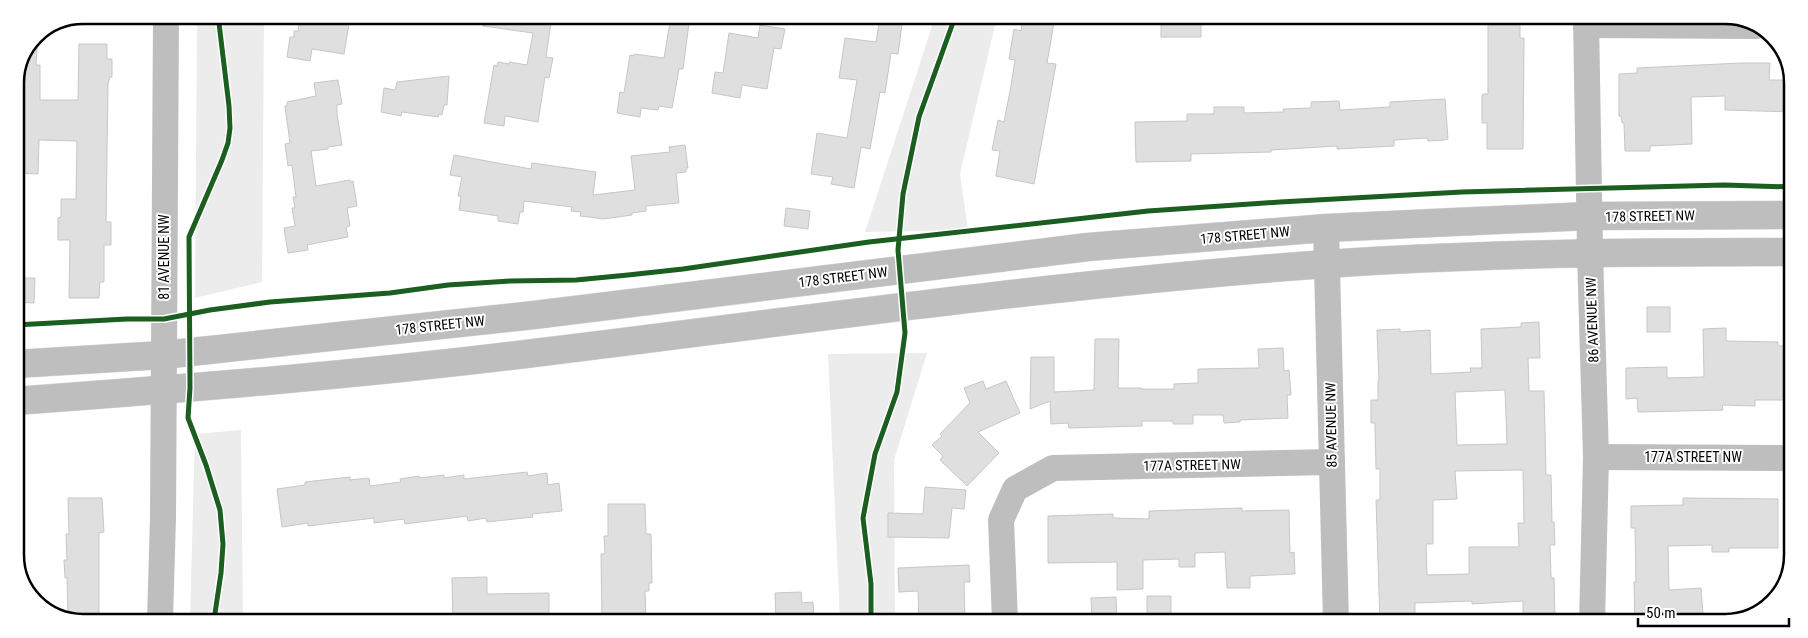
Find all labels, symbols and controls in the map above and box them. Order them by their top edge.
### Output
street label: 178 STREET NW [1605,207,1695,225]
street label: 81 AVENUE NW [156,214,172,300]
street label: 178 STREET NW [1200,223,1291,247]
street label: 178 STREET NW [798,264,889,290]
street label: 86 AVENUE NW [1583,277,1601,363]
street label: 178 STREET NW [395,312,486,338]
street label: 85 AVENUE NW [1322,382,1340,468]
street label: 177A STREET NW [1644,449,1742,465]
street label: 177A STREET NW [1143,456,1241,474]
scale bar [1638,596,1789,628]
text: 50 m [1646,604,1676,622]

